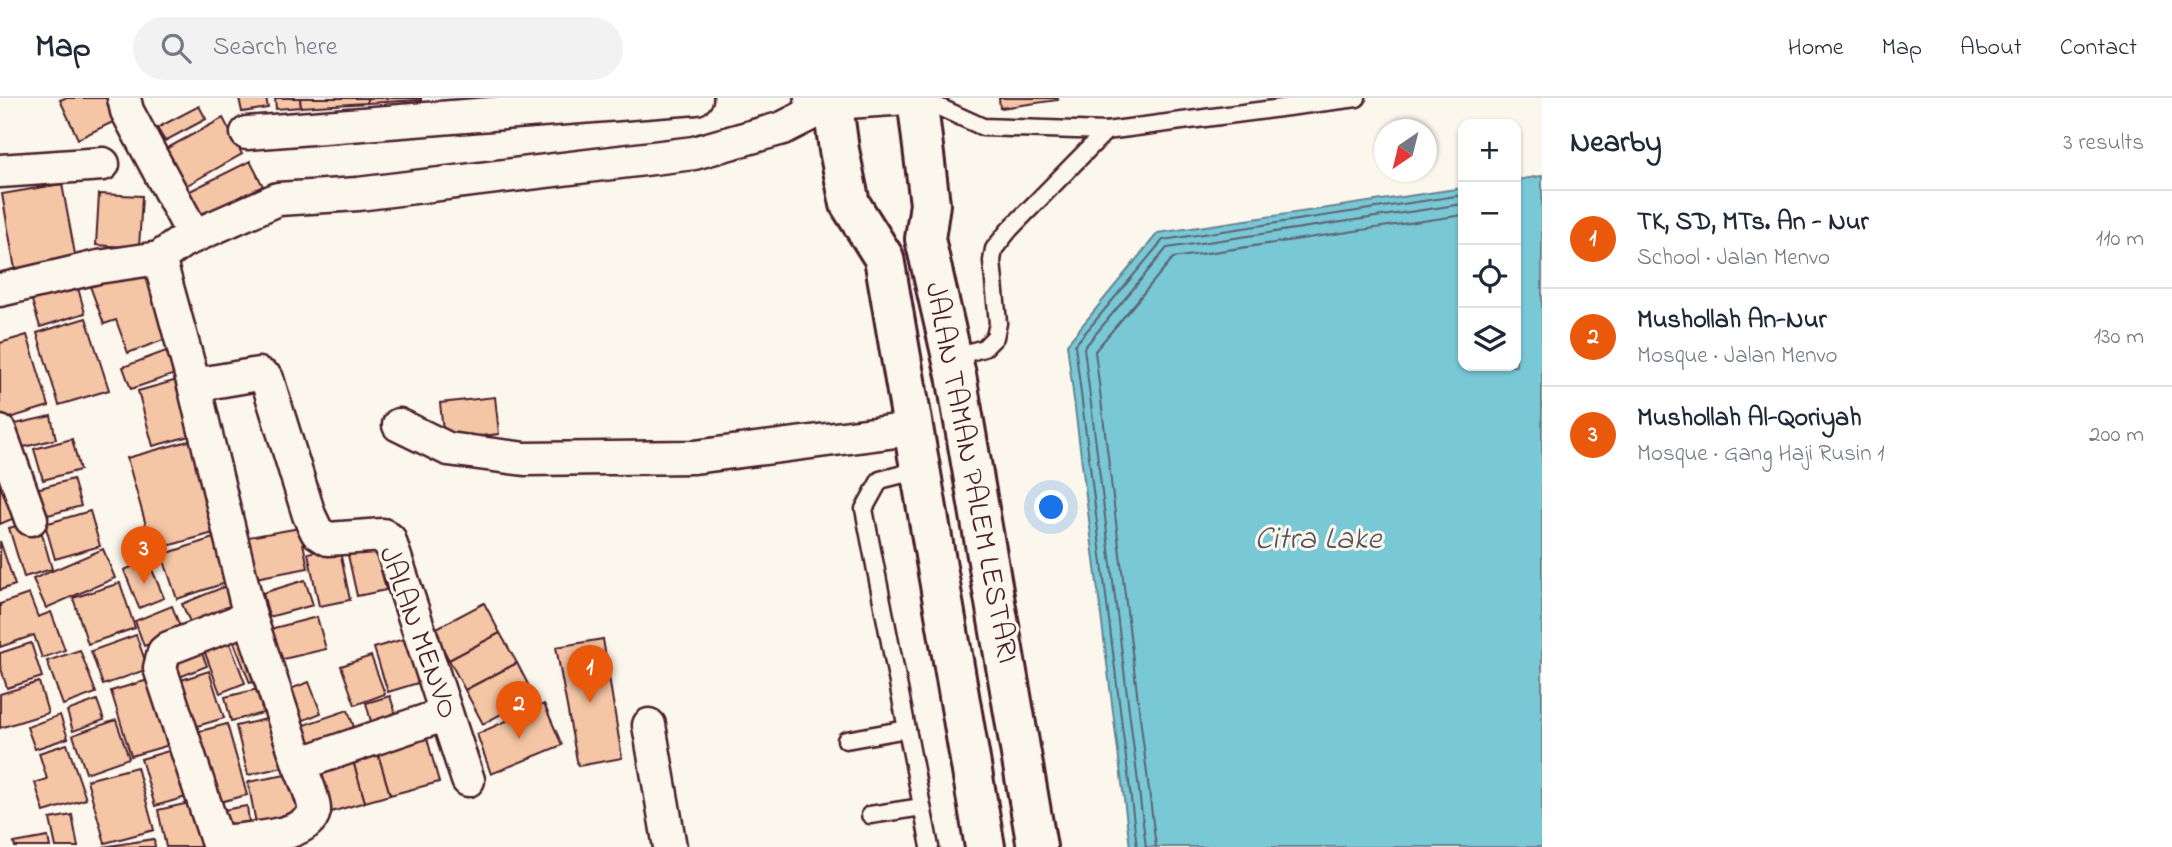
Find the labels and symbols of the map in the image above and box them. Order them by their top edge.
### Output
north arrow [1374,119,1437,182]
street label: JALAN TAMAN PALEM LESTARI [911,279,1029,667]
your location [1034,490,1068,524]
water label: Citra Lake [1255,517,1383,564]
pin: 3 [121,526,167,584]
street label: JALAN MENVO [365,540,469,726]
pin: 1 [567,645,613,703]
pin: 2 [496,681,542,739]

